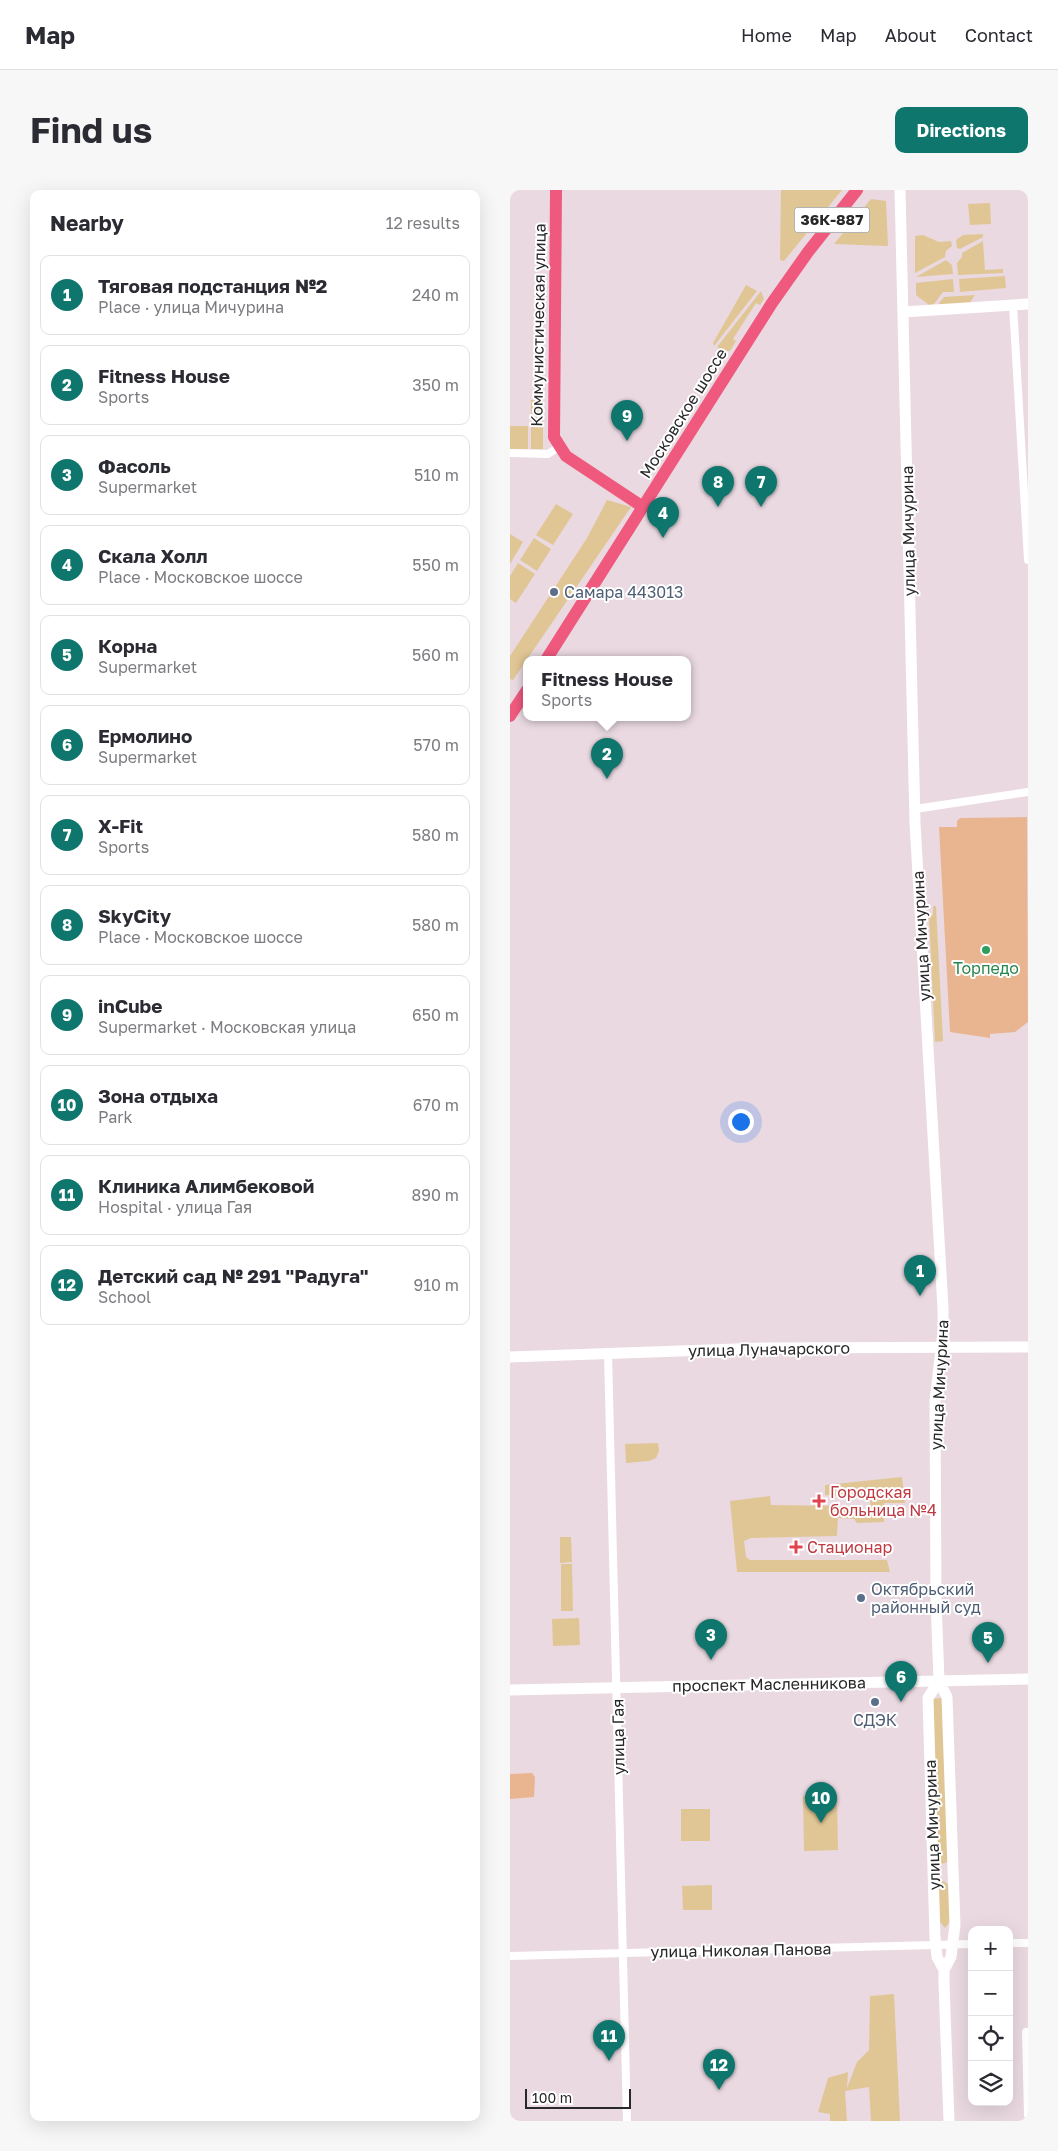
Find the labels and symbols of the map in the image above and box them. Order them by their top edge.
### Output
road number: 36К-887 [794,208,870,232]
street label: Коммунистическая улица [526,223,550,427]
street label: Московское шоссе [635,344,731,482]
pin: 9 [611,400,643,441]
pin: 8 [702,466,734,507]
pin: 7 [745,466,777,507]
street label: улица Мичурина [897,466,919,596]
pin: 4 [647,497,679,538]
place label: Самара 443013 [564,582,683,602]
marker: Самара 443013 [548,586,560,598]
pin: 2 [591,738,623,779]
street label: улица Мичурина [908,870,934,1002]
marker: Торпедо [980,944,992,956]
place label: Торпедо [953,958,1019,978]
your location [728,1109,754,1135]
pin: 1 [904,1255,936,1296]
street label: улица Мичурина [926,1319,952,1451]
street label: улица Луначарского [688,1338,850,1360]
place label: Городская больница №4 [830,1482,937,1520]
marker: Городская больница №4 [812,1494,826,1508]
place label: Стационар [807,1537,893,1557]
marker: Стационар [789,1540,803,1554]
place label: Октябрьский районный суд [871,1579,981,1617]
marker: Октябрьский районный суд [855,1592,867,1604]
pin: 3 [695,1619,727,1660]
pin: 5 [972,1622,1004,1663]
pin: 6 [885,1661,917,1702]
street label: проспект Масленникова [672,1672,866,1696]
marker: СДЭК [869,1696,881,1708]
street label: улица Гая [607,1699,629,1775]
place label: СДЭК [853,1710,897,1730]
street label: улица Мичурина [920,1759,944,1891]
pin: 10 [805,1782,837,1823]
street label: улица Николая Панова [650,1938,832,1962]
pin: 11 [593,2020,625,2061]
pin: 12 [703,2049,735,2090]
scale bar [525,2086,631,2109]

